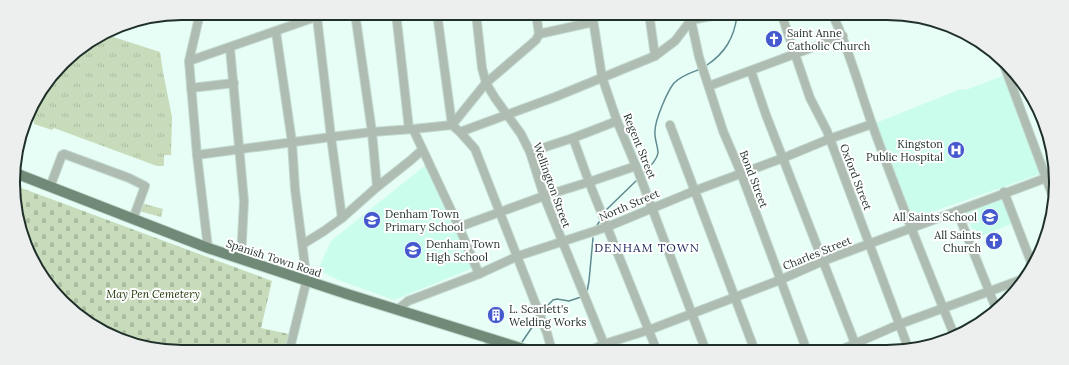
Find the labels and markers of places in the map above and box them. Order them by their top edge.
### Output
place label: Saint Anne Catholic Church [787,26,871,53]
church icon: Saint Anne Catholic Church [764,29,784,49]
place label: Kingston Public Hospital [866,137,943,164]
hospital icon: Kingston Public Hospital [946,140,966,160]
place label: Denham Town Primary School [385,207,463,234]
school or university icon: All Saints School [980,207,1000,227]
school or university icon: Denham Town Primary School [362,210,382,230]
place label: All Saints School [892,210,977,224]
place label: All Saints Church [933,228,981,255]
church icon: All Saints Church [984,231,1004,251]
place label: Denham Town High School [426,237,500,264]
school or university icon: Denham Town High School [403,240,423,260]
place label: L. Scarlett's Welding Works [509,302,586,329]
building icon: L. Scarlett's Welding Works [486,305,506,325]

